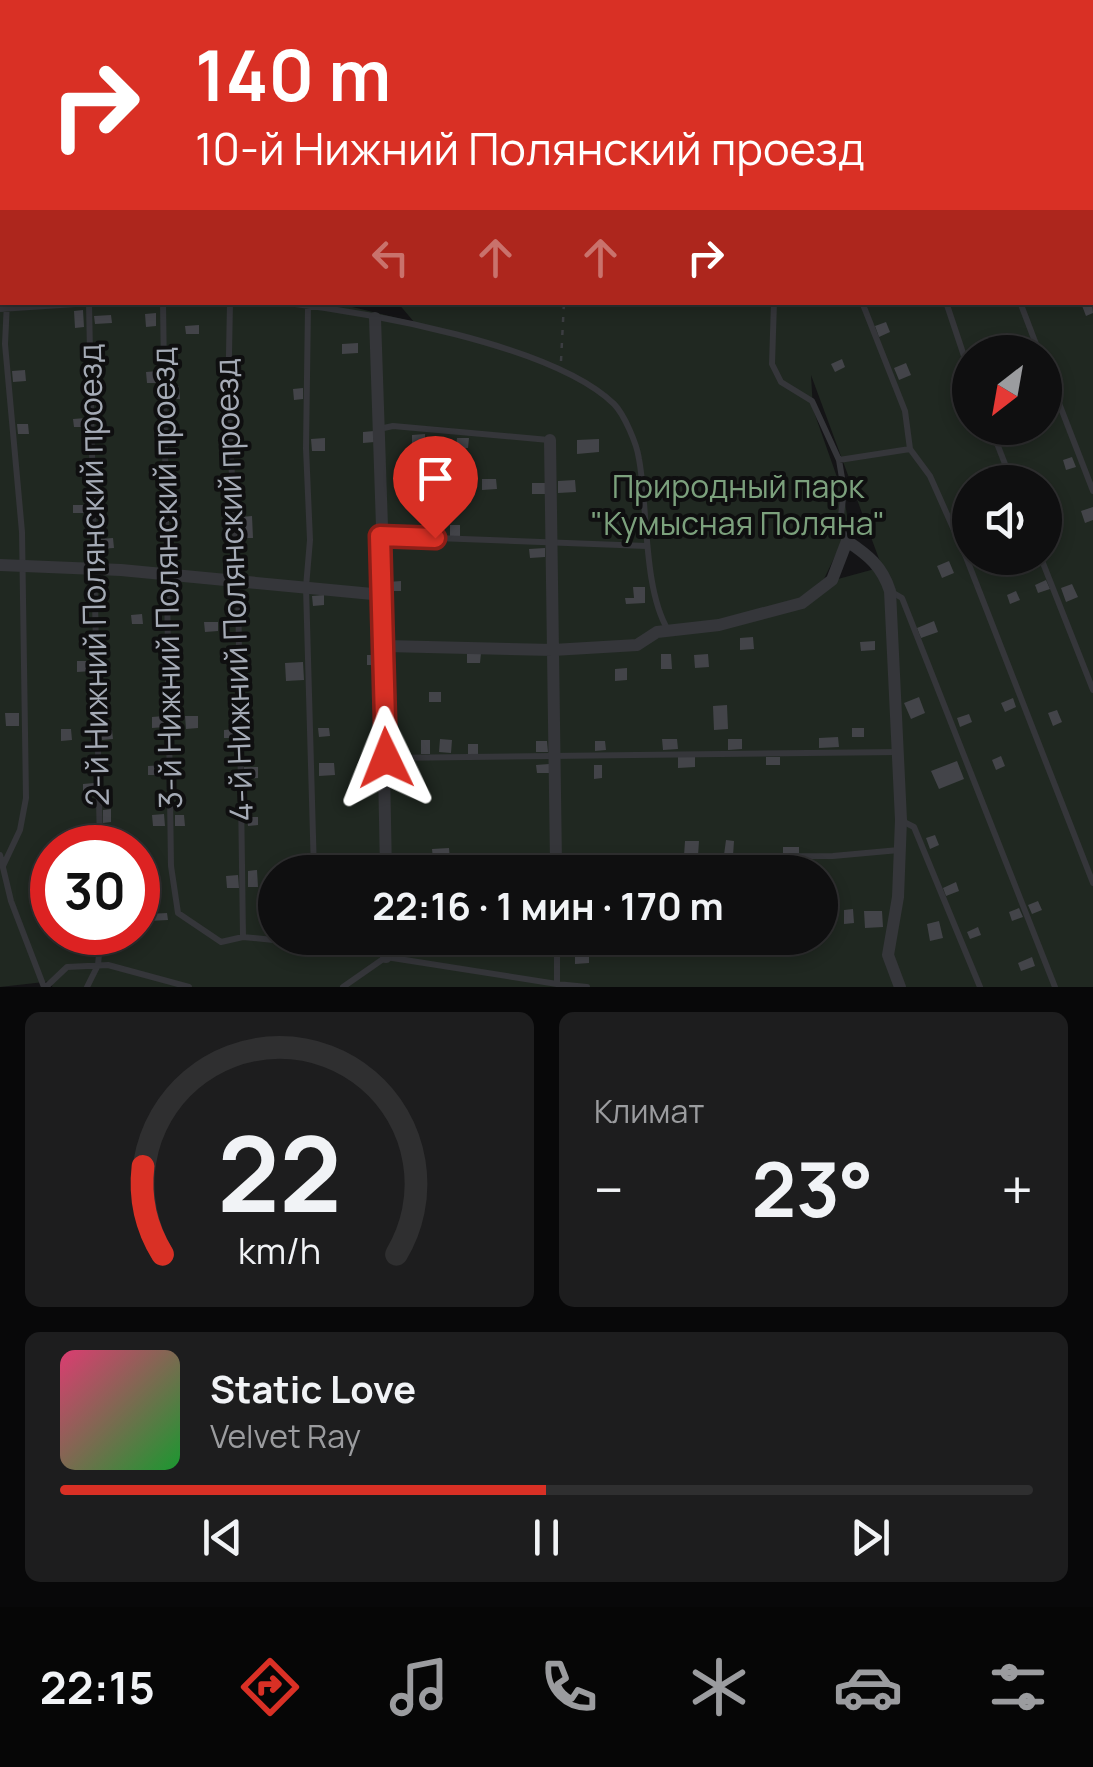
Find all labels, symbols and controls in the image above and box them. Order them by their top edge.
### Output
text: 140 m [195,26,391,122]
icon: right [30,40,160,170]
text: 10-й Нижний Полянский проезд [195,117,865,179]
icon: left [363,230,418,285]
icon: ahead [468,230,523,285]
icon: ahead [573,230,628,285]
icon: right [678,230,733,285]
north arrow [952,335,1062,445]
map controls [952,335,1062,575]
street label: 2-й Нижний Полянский проезд [67,343,119,807]
street label: 3-й Нижний Полянский проезд [140,347,192,809]
street label: 4-й Нижний Полянский проезд [203,358,263,822]
pin [393,436,478,539]
icon: arrive [408,451,463,506]
park label: Природный парк "Кумысная Поляна" [591,464,885,545]
button: sound [952,465,1062,575]
position arrow [334,706,438,810]
speed limit sign: 30 [30,825,160,955]
text: 22:16 · 1 мин · 170 m [372,879,724,931]
text: Климат [594,1089,704,1133]
text: 22 [218,1101,341,1243]
text: 23° [751,1137,874,1240]
text: − [594,1151,624,1227]
text: + [1001,1151,1033,1227]
text: km/h [238,1226,321,1275]
text: Static Love [210,1362,416,1414]
text: Velvet Ray [210,1414,361,1458]
icon: previous [195,1510,250,1565]
icon: pause [519,1510,574,1565]
icon: next [843,1510,898,1565]
icon: directions [235,1652,305,1722]
icon: music [384,1652,454,1722]
icon: phone [534,1652,604,1722]
icon: climate [684,1652,754,1722]
icon: car [833,1652,903,1722]
icon: filters [983,1652,1053,1722]
text: 22:15 [40,1656,155,1718]

